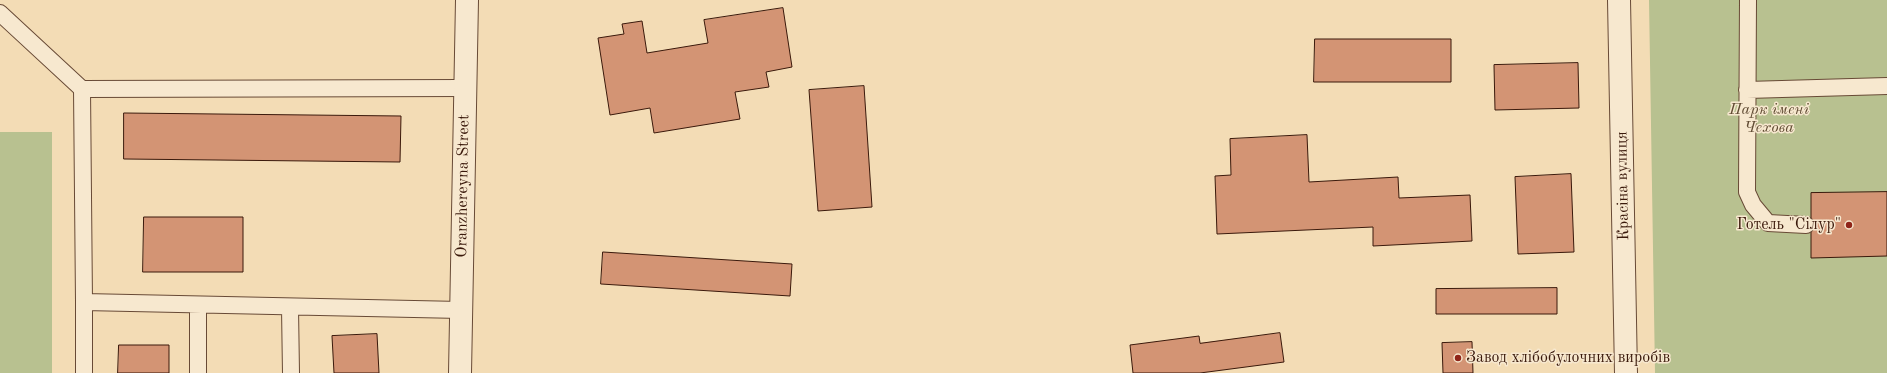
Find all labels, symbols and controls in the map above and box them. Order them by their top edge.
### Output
park label: Парк імені Чехова [1729,100,1809,138]
street label: Oranzhereyna Street [452,114,474,258]
street label: Красіна вулиця [1612,131,1634,241]
place label: Готель "Сілур" [1736,215,1841,235]
marker: Готель "Сілур" [1844,220,1854,230]
place label: Завод хлібобулочних виробів [1466,348,1670,368]
marker: Завод хлібобулочних виробів [1453,353,1463,363]

